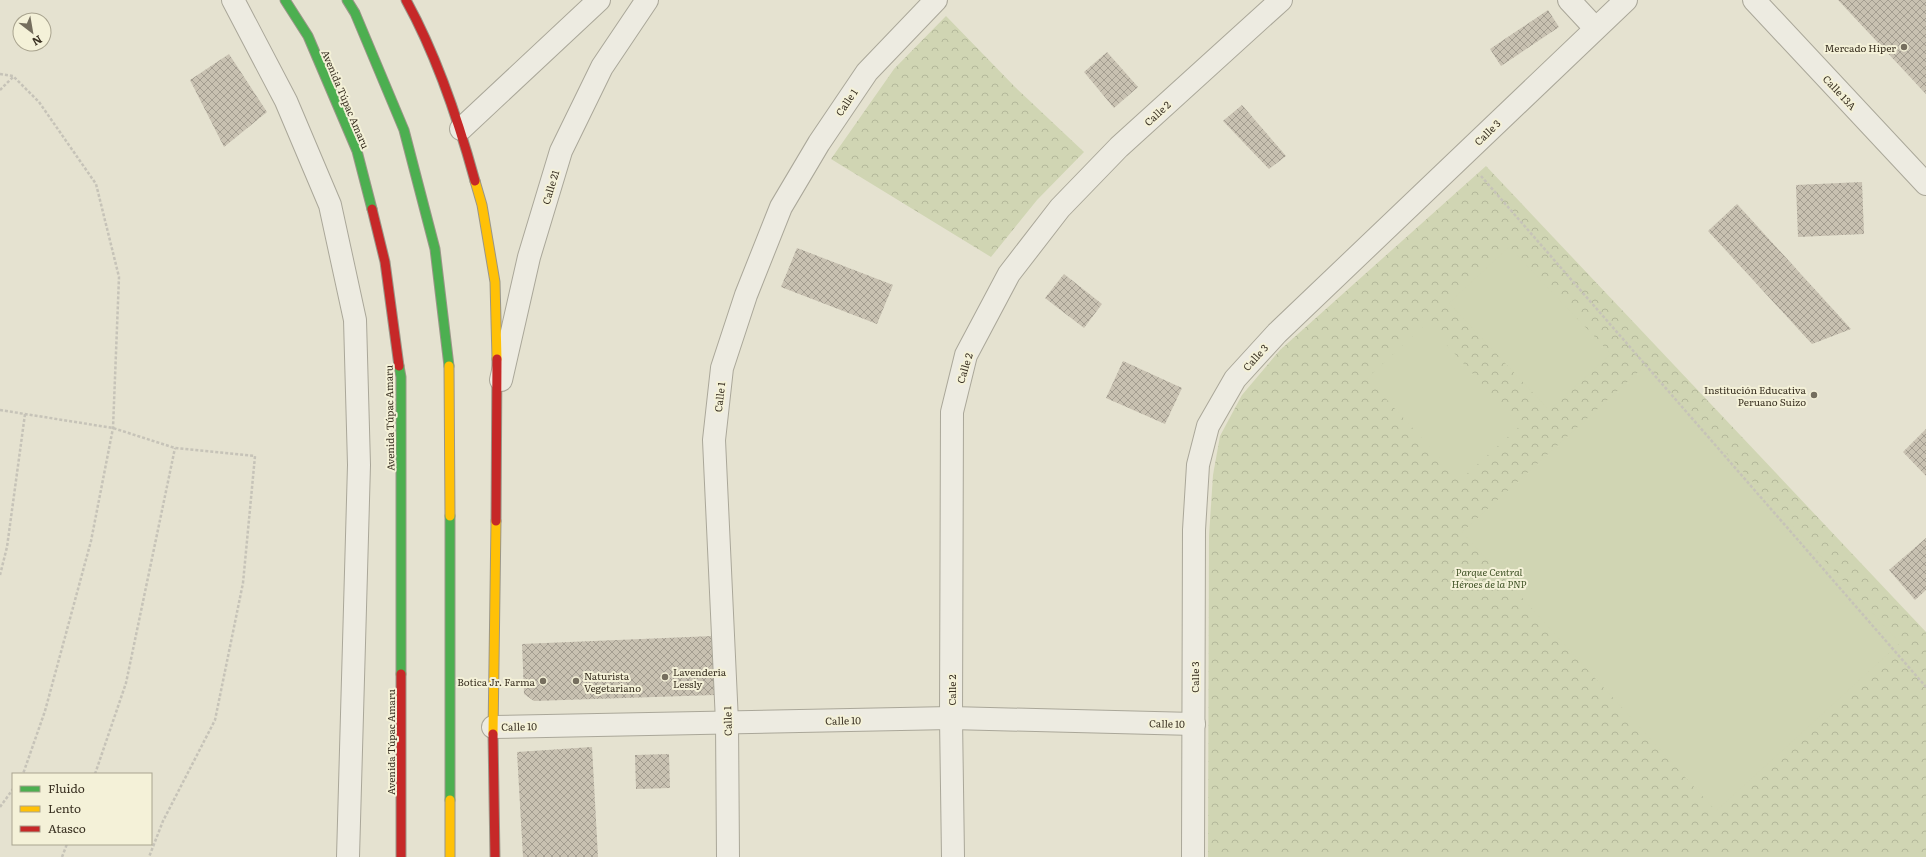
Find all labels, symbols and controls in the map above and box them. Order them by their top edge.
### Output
north arrow [12,12,52,52]
text: N [30,32,46,51]
place label: Mercado Hiper [1825,40,1896,55]
marker: Mercado Hiper [1899,42,1909,52]
street label: Avenida Túpac Amaru [318,47,374,151]
street label: Calle 13A [1820,71,1861,113]
street label: Calle 1 [831,85,861,119]
street label: Calle 2 [1140,97,1174,129]
street label: Calle 3 [1470,116,1504,148]
street label: Calle 21 [538,168,562,206]
street label: Calle 3 [1239,340,1271,374]
street label: Calle 2 [952,351,976,385]
street label: Avenida Túpac Amaru [381,364,397,471]
street label: Calle 1 [710,381,728,413]
place label: Institución Educativa Peruano Suizo [1704,382,1807,409]
marker: Institución Educativa Peruano Suizo [1809,390,1819,400]
park label: Parque Central Héroes de la PNP [1452,564,1527,591]
street label: Calle 3 [1187,661,1202,693]
place label: Lavenderia Lessly [673,664,727,691]
place label: Naturista Vegetariano [584,668,641,695]
marker: Lavenderia Lessly [660,672,670,682]
place label: Botica Jr. Farma [457,674,536,689]
street label: Calle 2 [944,674,959,706]
marker: Botica Jr. Farma [538,676,548,686]
marker: Naturista Vegetariano [571,676,581,686]
street label: Avenida Túpac Amaru [383,688,398,795]
street label: Calle 1 [719,706,735,736]
street label: Calle 10 [825,712,861,728]
street label: Calle 10 [1149,715,1185,731]
street label: Calle 10 [501,718,537,734]
legend [12,773,152,845]
text: Fluido [48,779,85,797]
text: Lento [48,799,81,817]
text: Atasco [48,819,86,837]

